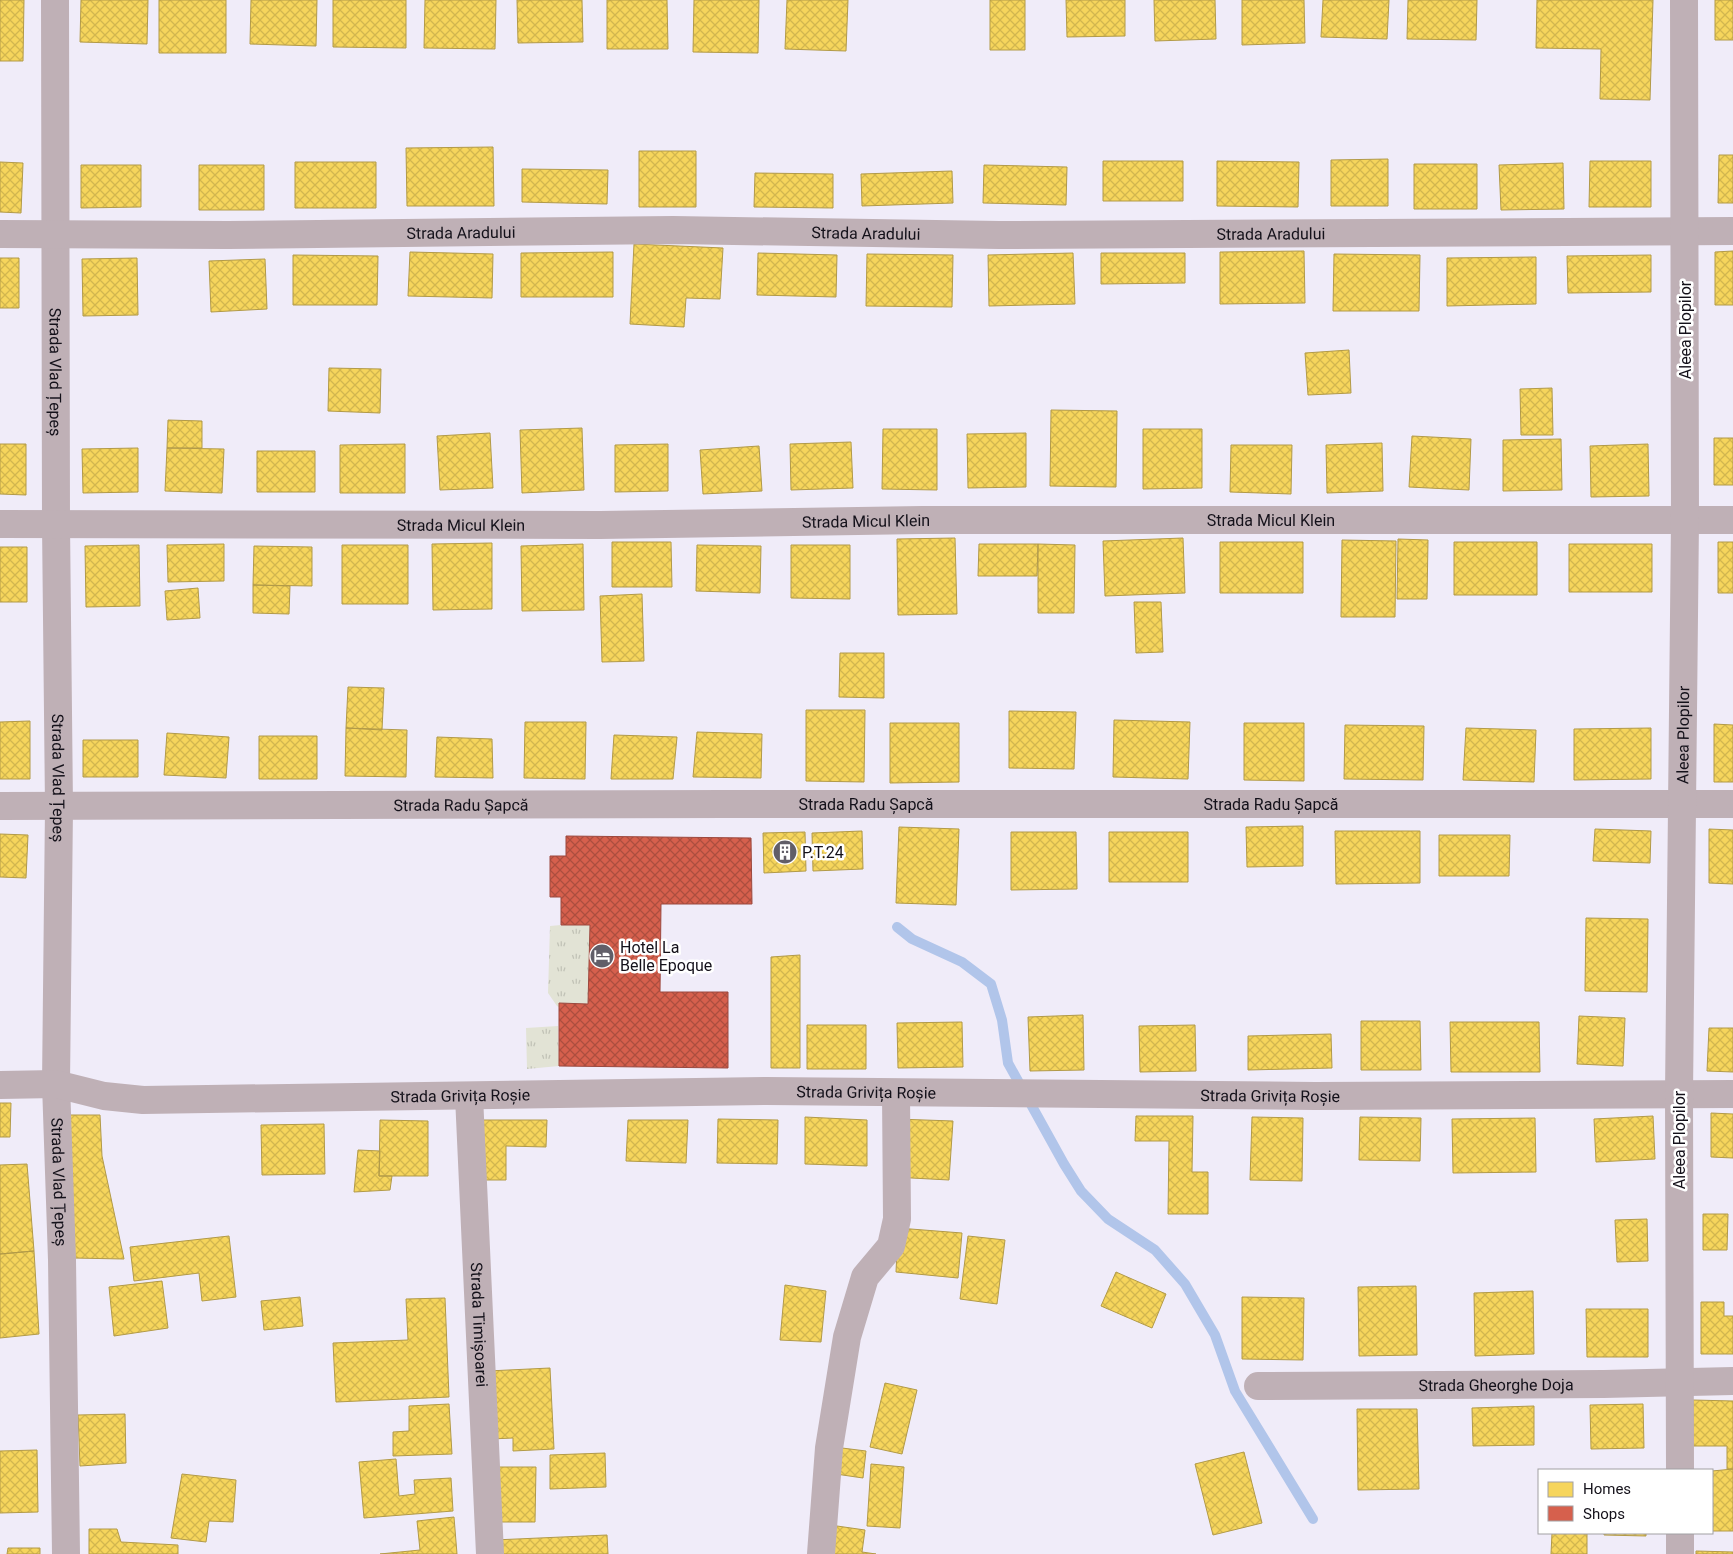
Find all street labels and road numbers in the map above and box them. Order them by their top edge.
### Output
street label: Strada Aradului [406,223,516,243]
street label: Strada Aradului [811,223,921,244]
street label: Strada Aradului [1216,224,1325,244]
street label: Aleea Plopilor [1676,280,1695,379]
street label: Strada Vlad Țepeș [45,308,65,436]
street label: Strada Micul Klein [802,511,930,532]
street label: Strada Micul Klein [1207,511,1335,530]
street label: Strada Micul Klein [397,516,525,535]
street label: Aleea Plopilor [1673,685,1693,784]
street label: Strada Vlad Țepeș [48,714,68,842]
street label: Strada Radu Șapcă [799,795,933,815]
street label: Strada Radu Șapcă [1204,795,1338,815]
street label: Strada Radu Șapcă [394,796,528,816]
street label: Strada Grivița Roșie [796,1082,936,1103]
street label: Strada Grivița Roșie [390,1085,530,1106]
street label: Strada Grivița Roșie [1200,1086,1340,1107]
street label: Aleea Plopilor [1670,1090,1689,1189]
street label: Strada Vlad Țepeș [47,1117,71,1247]
street label: Strada Timișoarei [467,1262,491,1388]
street label: Strada Gheorghe Doja [1418,1375,1574,1395]

